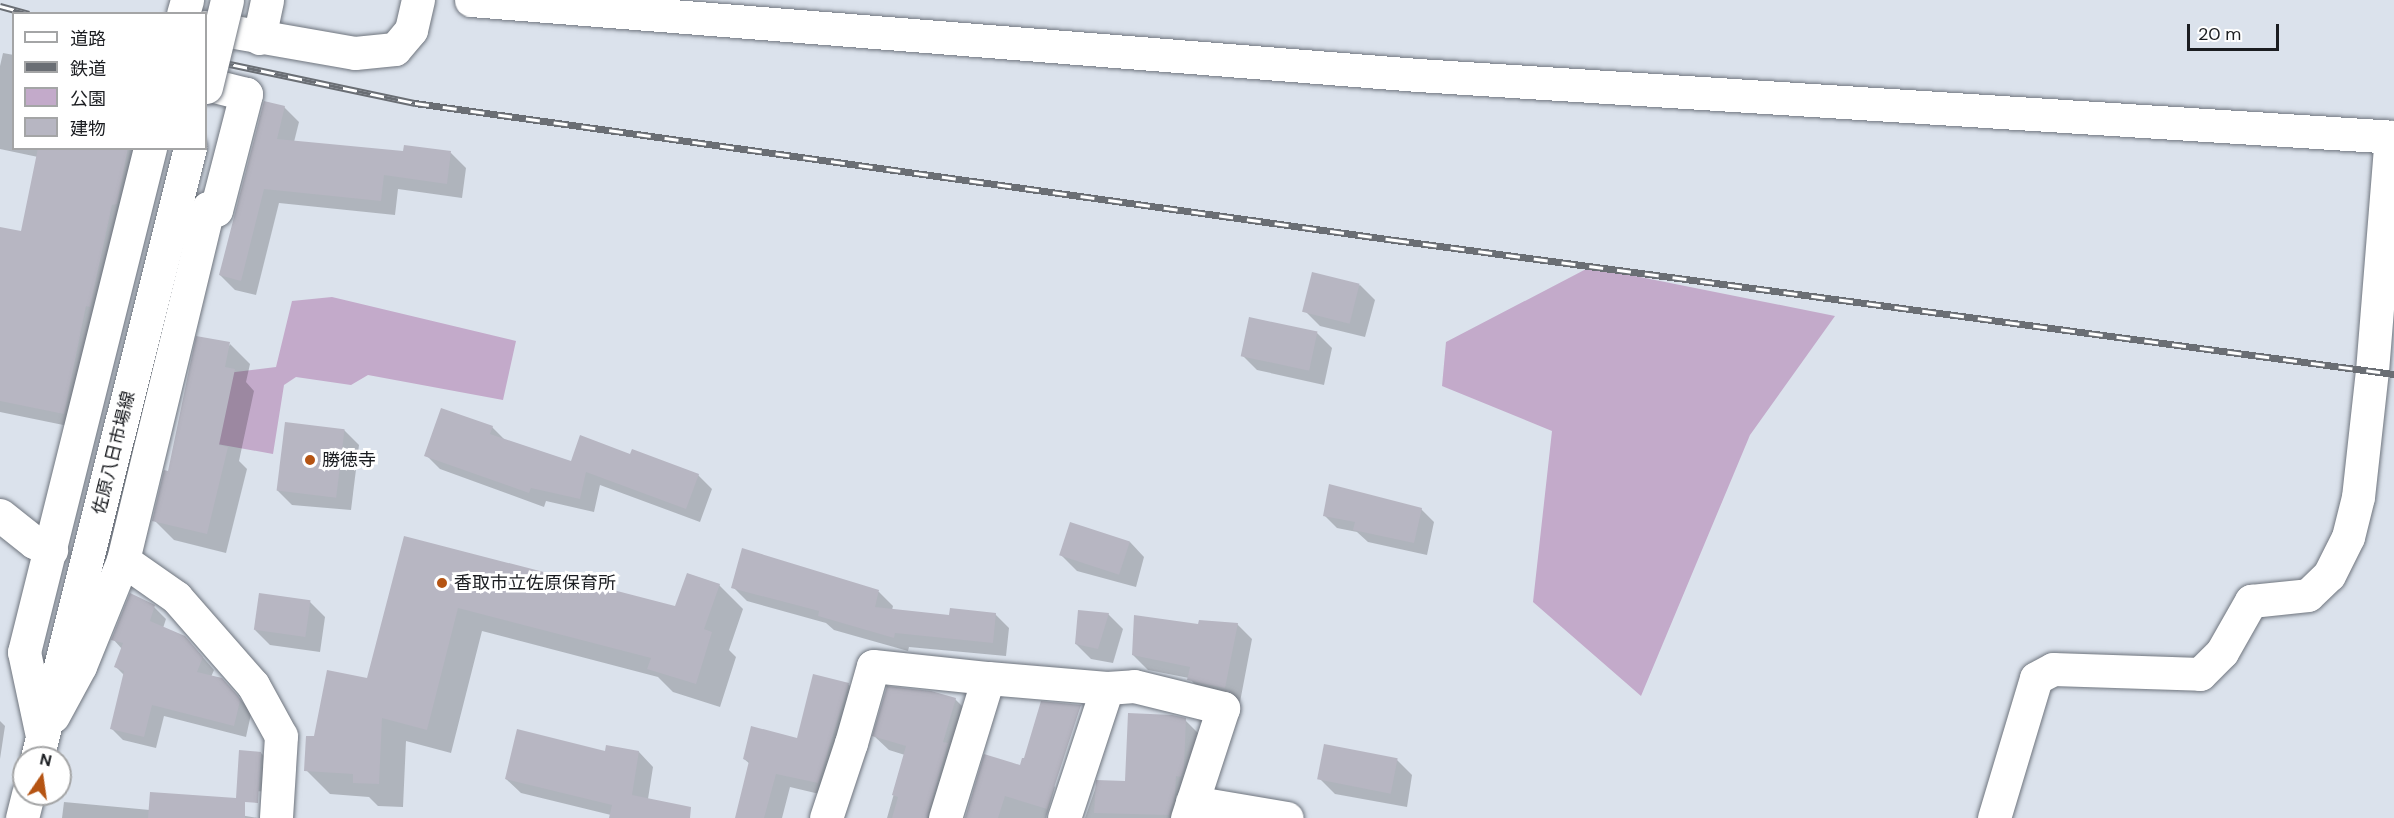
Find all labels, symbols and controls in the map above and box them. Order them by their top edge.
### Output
legend [12,12,207,150]
scale bar [2190,12,2282,50]
text: 20 m [2198,22,2241,46]
text: 道路 [70,27,106,51]
text: 鉄道 [70,57,106,81]
text: 公園 [70,87,106,111]
text: 建物 [70,117,106,141]
street label: 佐原八日市場線 [88,389,140,517]
place label: 勝徳寺 [322,449,376,471]
marker: 勝徳寺 [303,453,317,467]
place label: 香取市立佐原保育所 [454,572,616,594]
marker: 香取市立佐原保育所 [435,576,449,590]
north arrow [12,746,72,806]
text: N [38,748,54,771]

